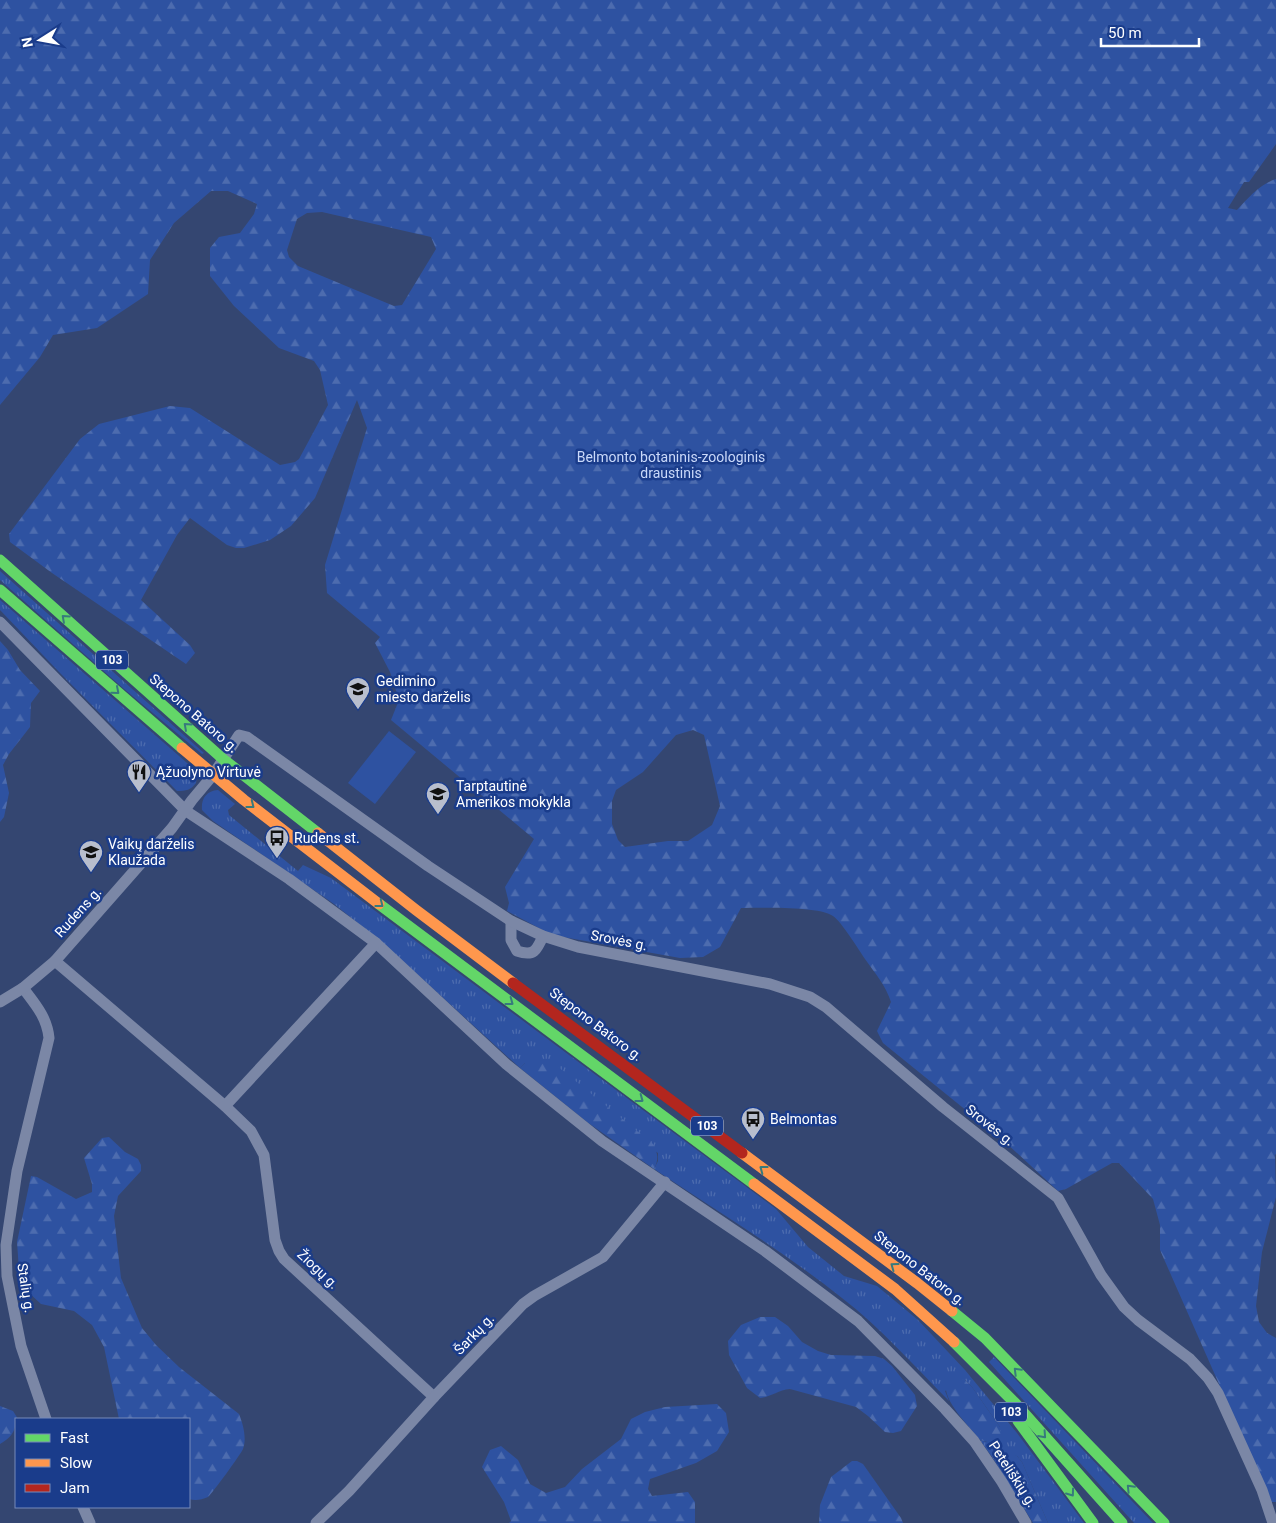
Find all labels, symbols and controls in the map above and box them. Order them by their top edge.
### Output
north arrow [15,15,65,65]
scale bar [1101,15,1198,47]
text: 50 m [1108,24,1142,42]
text: N [18,36,36,49]
park label: Belmonto botaninis-zoologinis draustinis [577,449,765,481]
one-way arrow [62,615,71,624]
road number: 103 [96,650,128,670]
street label: Stepono Batoro g. [147,670,241,756]
place label: Gedimino miesto darželis [376,673,471,705]
school or university icon: Gedimino miesto darželis [345,676,371,710]
one-way arrow [110,685,119,694]
one-way arrow [183,723,192,732]
restaurant icon: Ąžuolyno Virtuvė [126,759,152,793]
place label: Ąžuolyno Virtuvė [156,764,261,780]
place label: Tarptautinė Amerikos mokykla [456,778,571,810]
school or university icon: Tarptautinė Amerikos mokykla [425,781,451,815]
one-way arrow [245,800,254,808]
bus stop icon: Rudens st. [264,825,290,859]
place label: Rudens st. [294,830,360,846]
place label: Vaikų darželis Klaužada [108,836,194,868]
school or university icon: Vaikų darželis Klaužada [78,839,104,873]
street label: Rudens g. [51,884,105,940]
one-way arrow [374,899,383,907]
street label: Srovės g. [589,927,649,953]
street label: Stepono Batoro g. [547,984,645,1064]
one-way arrow [504,996,514,1005]
one-way arrow [634,1093,643,1101]
street label: Srovės g. [963,1101,1017,1149]
bus stop icon: Belmontas [740,1106,766,1140]
place label: Belmontas [770,1111,837,1127]
road number: 103 [691,1116,723,1136]
one-way arrow [759,1166,769,1175]
street label: Stepono Batoro g. [871,1227,969,1309]
street label: Žiogų g. [294,1245,343,1292]
street label: Stalių g. [14,1262,38,1314]
one-way arrow [890,1263,900,1272]
street label: Šarkų g. [450,1310,497,1358]
one-way arrow [1014,1368,1023,1377]
road number: 103 [995,1402,1027,1421]
legend [15,1418,190,1508]
text: Fast [60,1429,89,1447]
one-way arrow [1038,1429,1047,1438]
street label: Peteliškių g. [986,1438,1040,1510]
text: Slow [60,1454,92,1472]
text: Jam [60,1479,90,1497]
one-way arrow [1127,1485,1136,1494]
one-way arrow [1065,1487,1074,1497]

